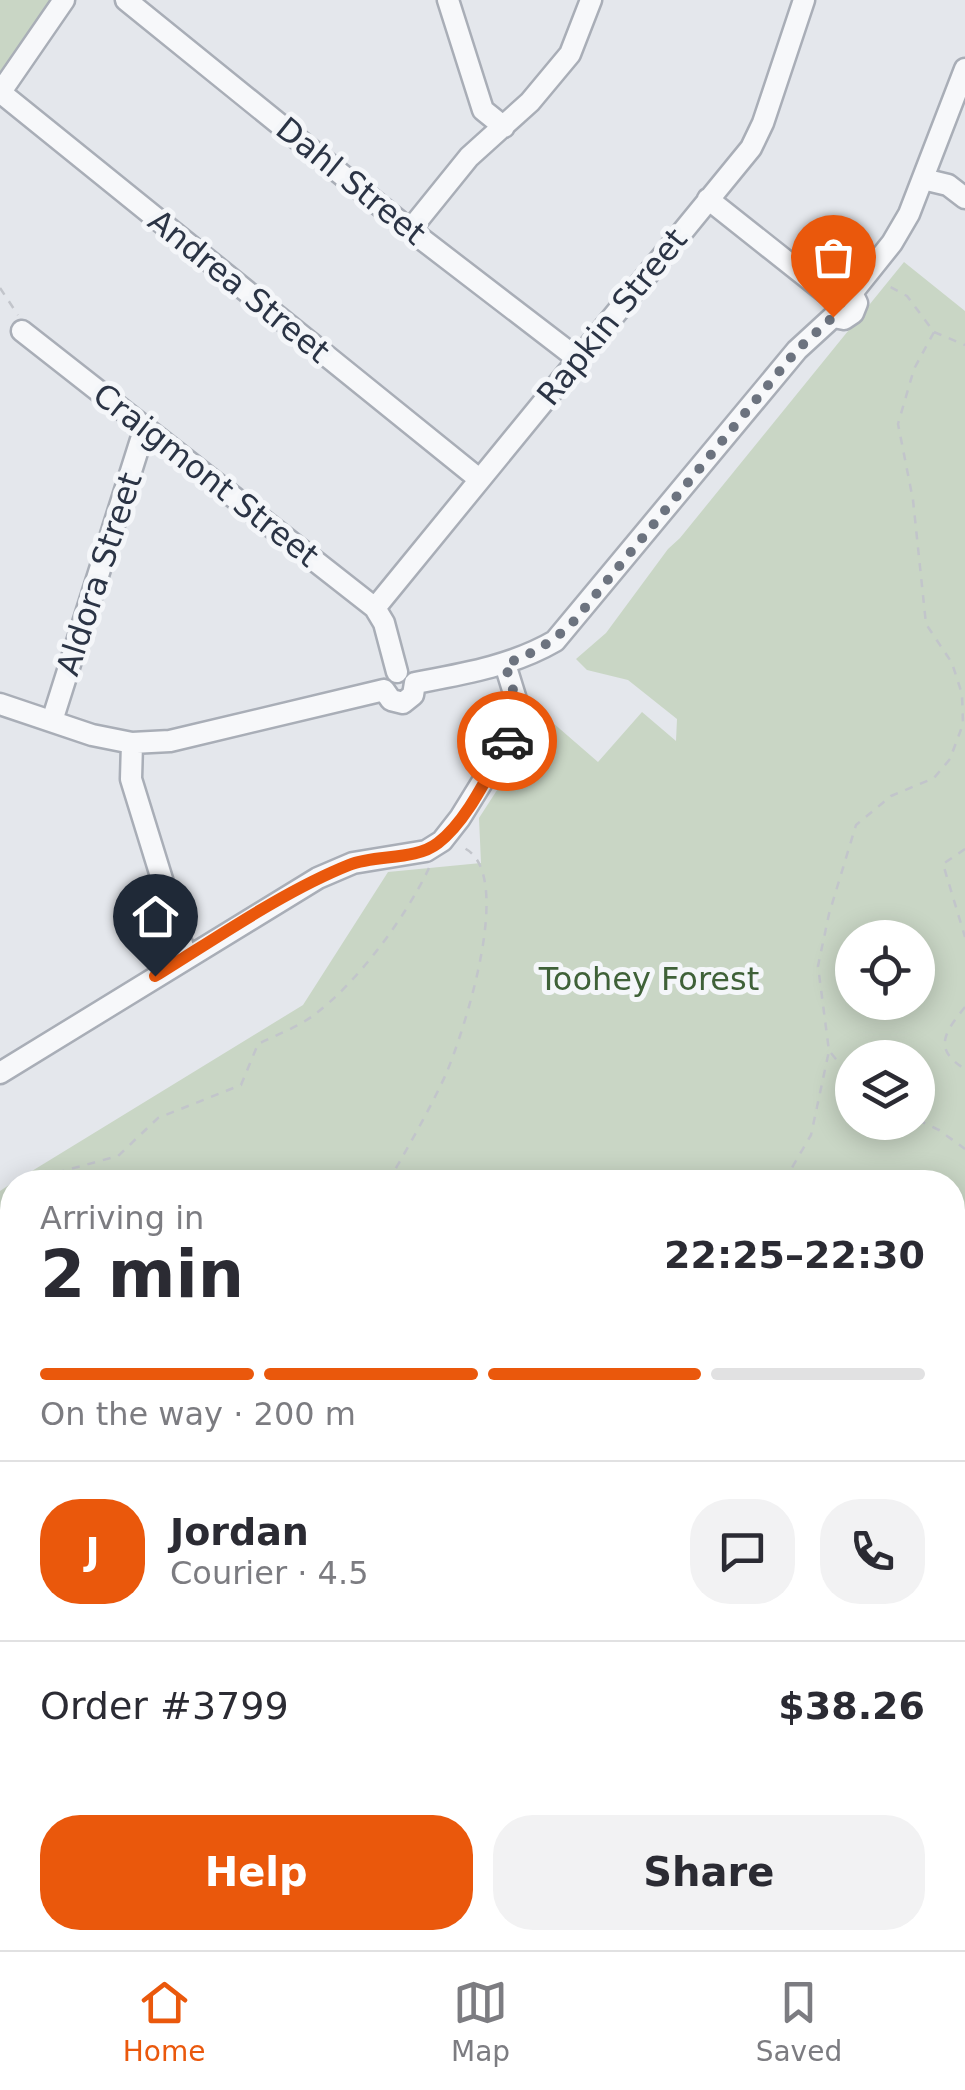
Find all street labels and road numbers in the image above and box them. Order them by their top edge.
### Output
street label: Dahl Street [269,109,433,253]
street label: Andrea Street [141,201,337,371]
street label: Rapkin Street [529,221,695,413]
street label: Craigmont Street [86,375,326,575]
street label: Aldora Street [48,468,150,680]

